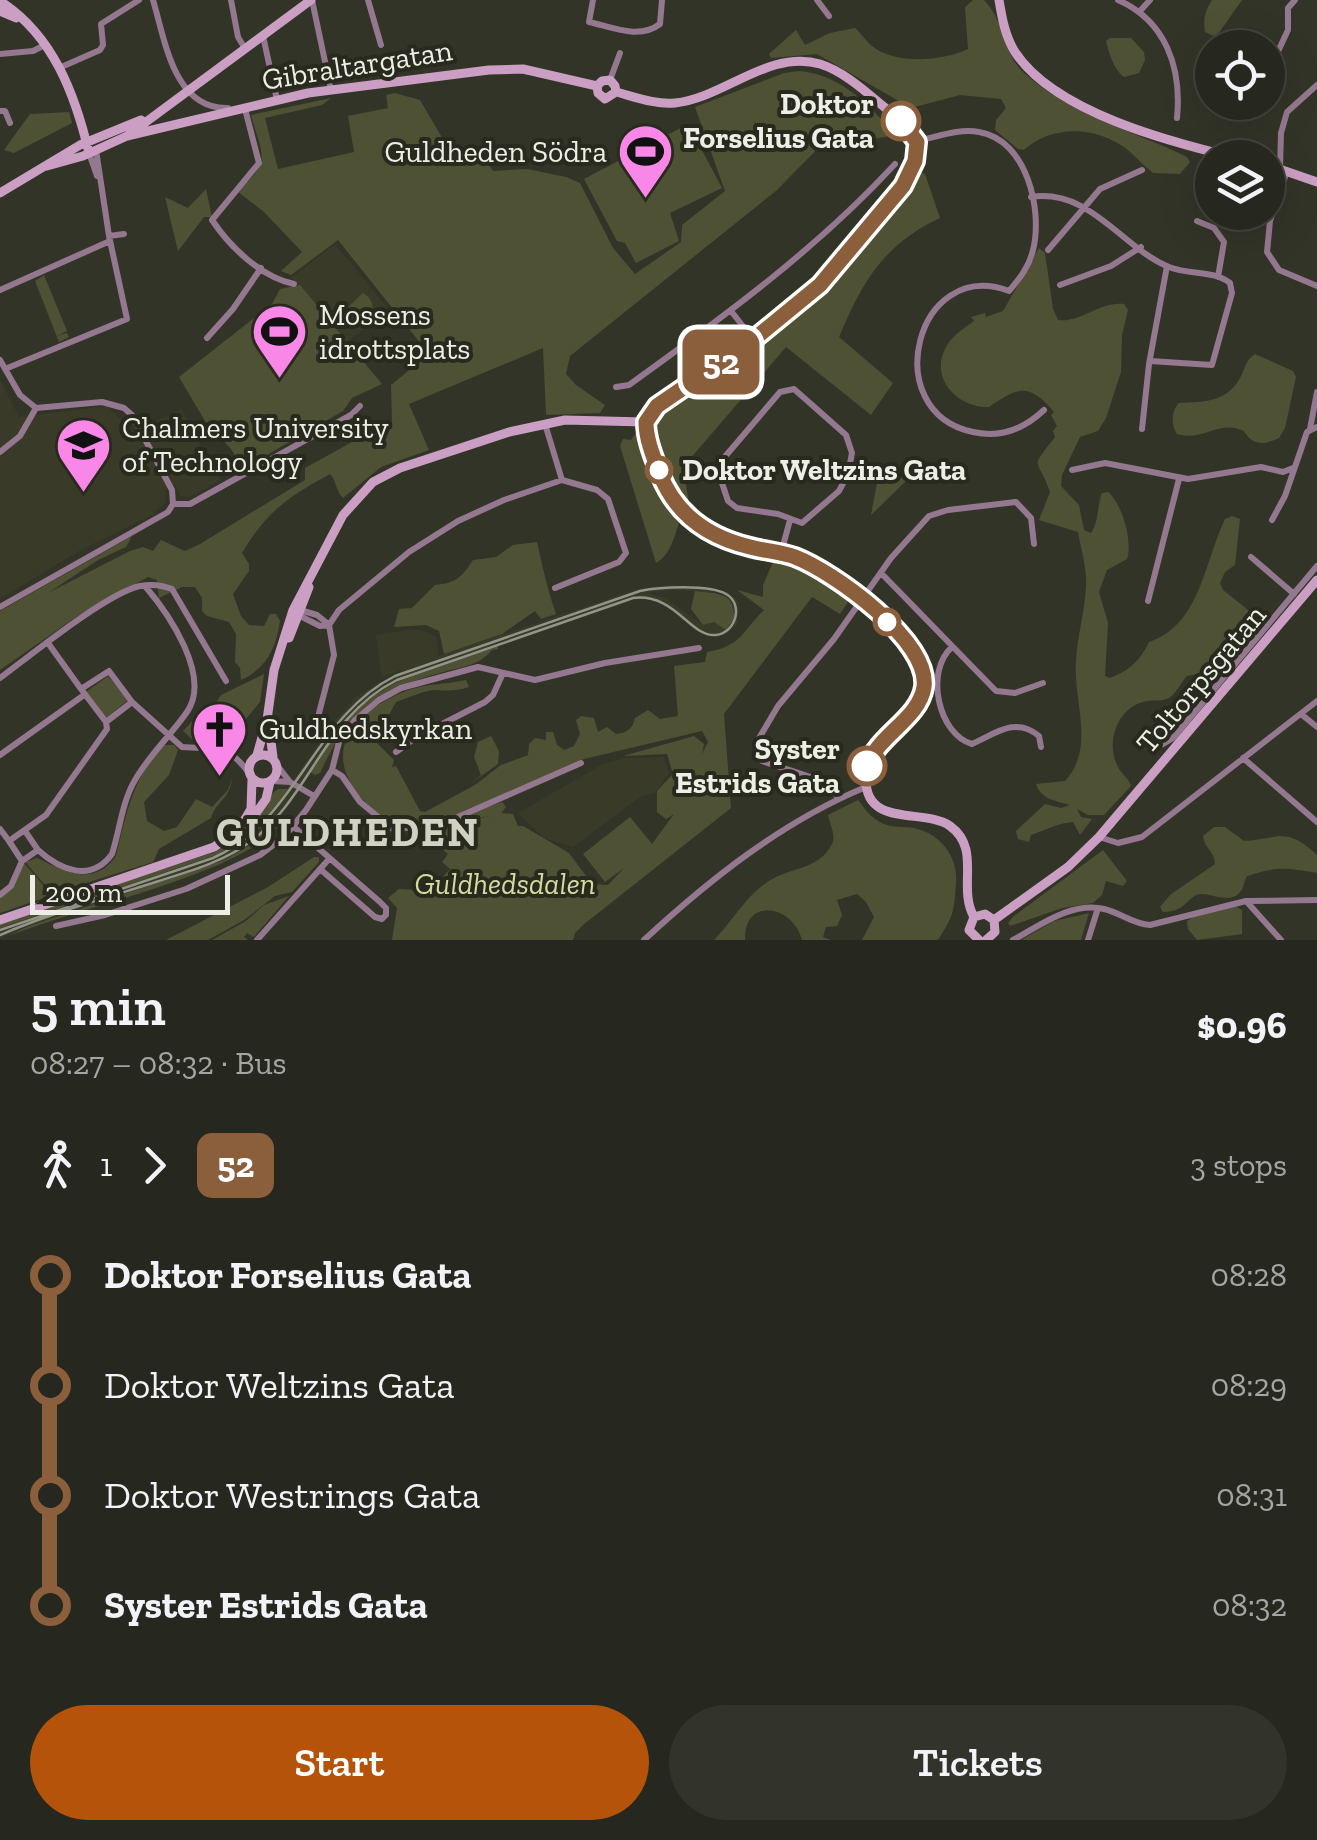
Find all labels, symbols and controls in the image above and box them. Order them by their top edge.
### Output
map controls [1195,30,1285,230]
button: locate [1195,30,1285,120]
street label: Gibraltargatan [259,32,455,98]
place label: Doktor Forselius Gata [683,86,874,156]
marker: Doktor Forselius Gata [882,102,920,140]
sports icon: Guldheden Södra [616,122,676,201]
place label: Guldheden Södra [385,134,607,170]
button: layers [1195,140,1285,230]
place label: Mossens idrottsplats [319,297,471,367]
sports icon: Mossens idrottsplats [250,302,310,381]
line badge: 52 [676,330,766,394]
text: 52 [702,341,740,383]
place label: Chalmers University of Technology [122,410,389,480]
school or university icon: Chalmers University of Technology [53,415,113,494]
place label: Doktor Weltzins Gata [682,452,966,488]
marker: Doktor Weltzins Gata [646,457,672,483]
street label: Toltorpsgatan [1129,598,1273,760]
unlabelled marker [874,609,900,635]
church icon: Guldhedskyrkan [190,699,250,778]
place label: Guldhedskyrkan [259,711,472,747]
place label: Syster Estrids Gata [675,731,840,801]
marker: Syster Estrids Gata [848,747,886,785]
district label: GULDHEDEN [216,808,480,856]
park label: Guldhedsdalen [415,866,595,902]
scale bar [30,870,230,914]
text: 200 m [45,876,122,909]
text: 5 min [30,973,166,1039]
text: $0.96 [1197,1002,1287,1048]
text: 08:27 – 08:32 · Bus [30,1044,287,1082]
icon: walk [30,1138,85,1193]
icon: forward [127,1138,182,1193]
text: 52 [217,1144,254,1186]
text: 1 [100,1146,112,1184]
text: 3 stops [1190,1146,1287,1184]
text: Doktor Forselius Gata [104,1252,472,1298]
text: 08:28 [1210,1256,1287,1294]
text: Doktor Weltzins Gata [104,1362,455,1408]
text: 08:29 [1211,1366,1287,1404]
text: Doktor Westrings Gata [104,1472,480,1518]
text: 08:31 [1216,1476,1287,1514]
text: Syster Estrids Gata [104,1582,428,1628]
text: 08:32 [1212,1586,1287,1624]
button: Start [30,1705,649,1820]
button: Tickets [669,1705,1287,1820]

